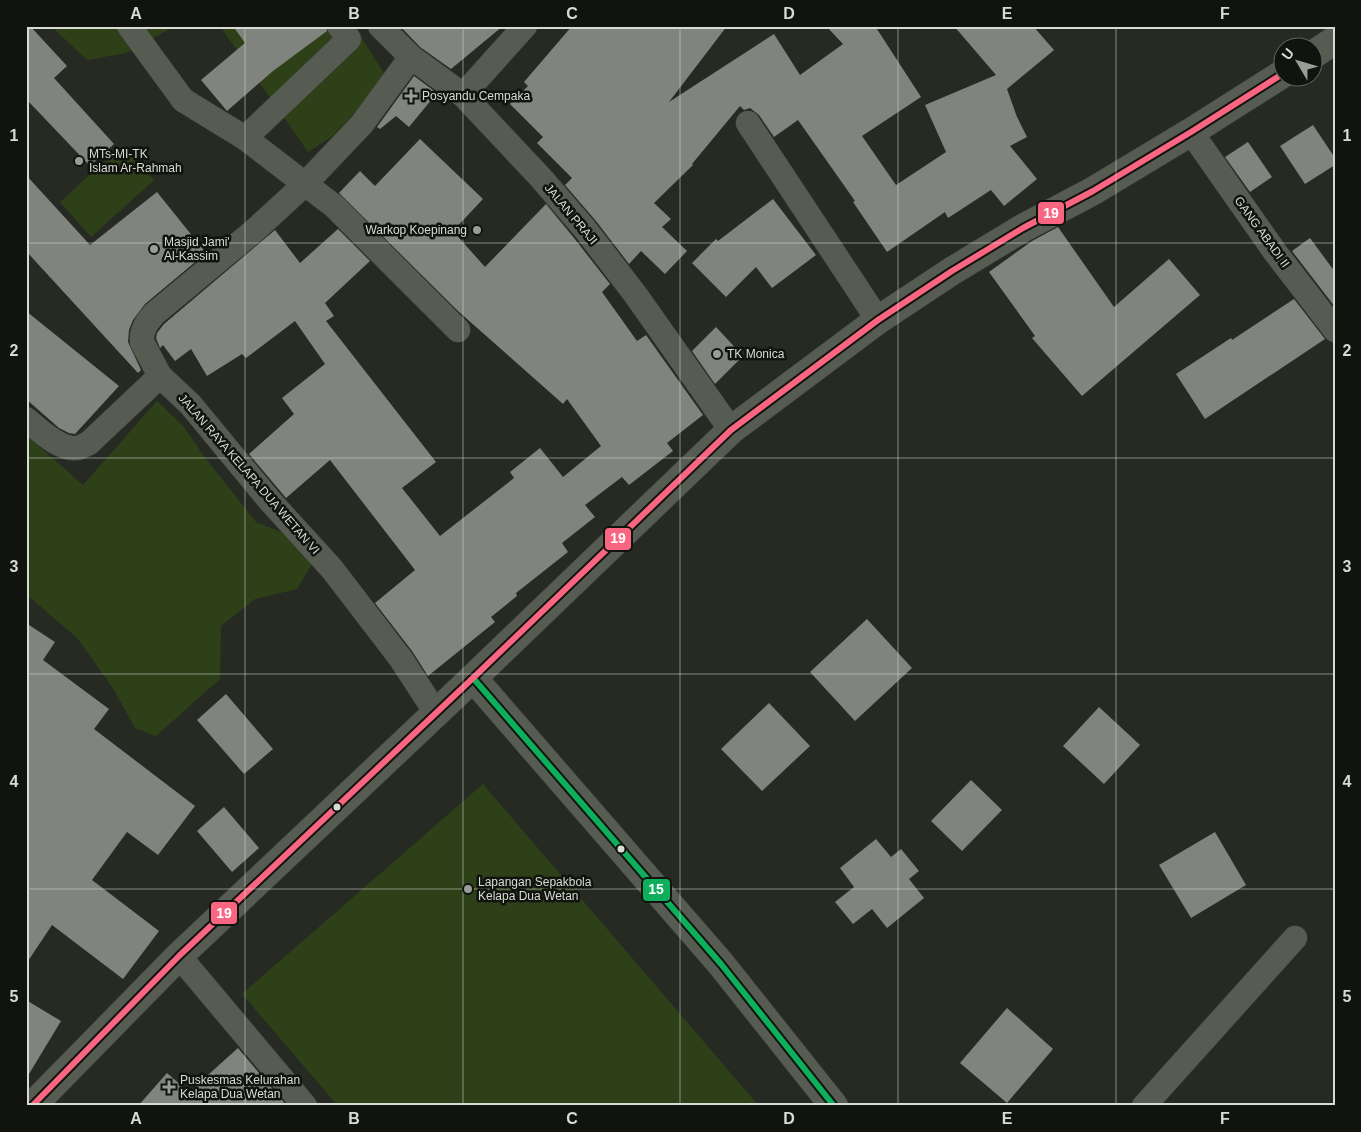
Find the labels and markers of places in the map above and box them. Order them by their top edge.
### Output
marker: Posyandu Cempaka [404,89,418,103]
place label: Posyandu Cempaka [422,89,530,103]
place label: MTs-MI-TK Islam Ar-Rahmah [89,147,182,175]
marker: MTs-MI-TK Islam Ar-Rahmah [73,155,85,167]
place label: Warkop Koepinang [365,223,467,237]
marker: Warkop Koepinang [471,224,483,236]
place label: Masjid Jami' Al-Kassim [164,235,230,263]
marker: Masjid Jami' Al-Kassim [148,243,160,255]
place label: TK Monica [727,347,785,361]
marker: TK Monica [711,348,723,360]
unlabelled marker [332,802,342,812]
unlabelled marker [616,844,626,854]
place label: Lapangan Sepakbola Kelapa Dua Wetan [478,875,592,903]
marker: Lapangan Sepakbola Kelapa Dua Wetan [462,883,474,895]
place label: Puskesmas Kelurahan Kelapa Dua Wetan [180,1073,300,1101]
marker: Puskesmas Kelurahan Kelapa Dua Wetan [162,1080,176,1094]

